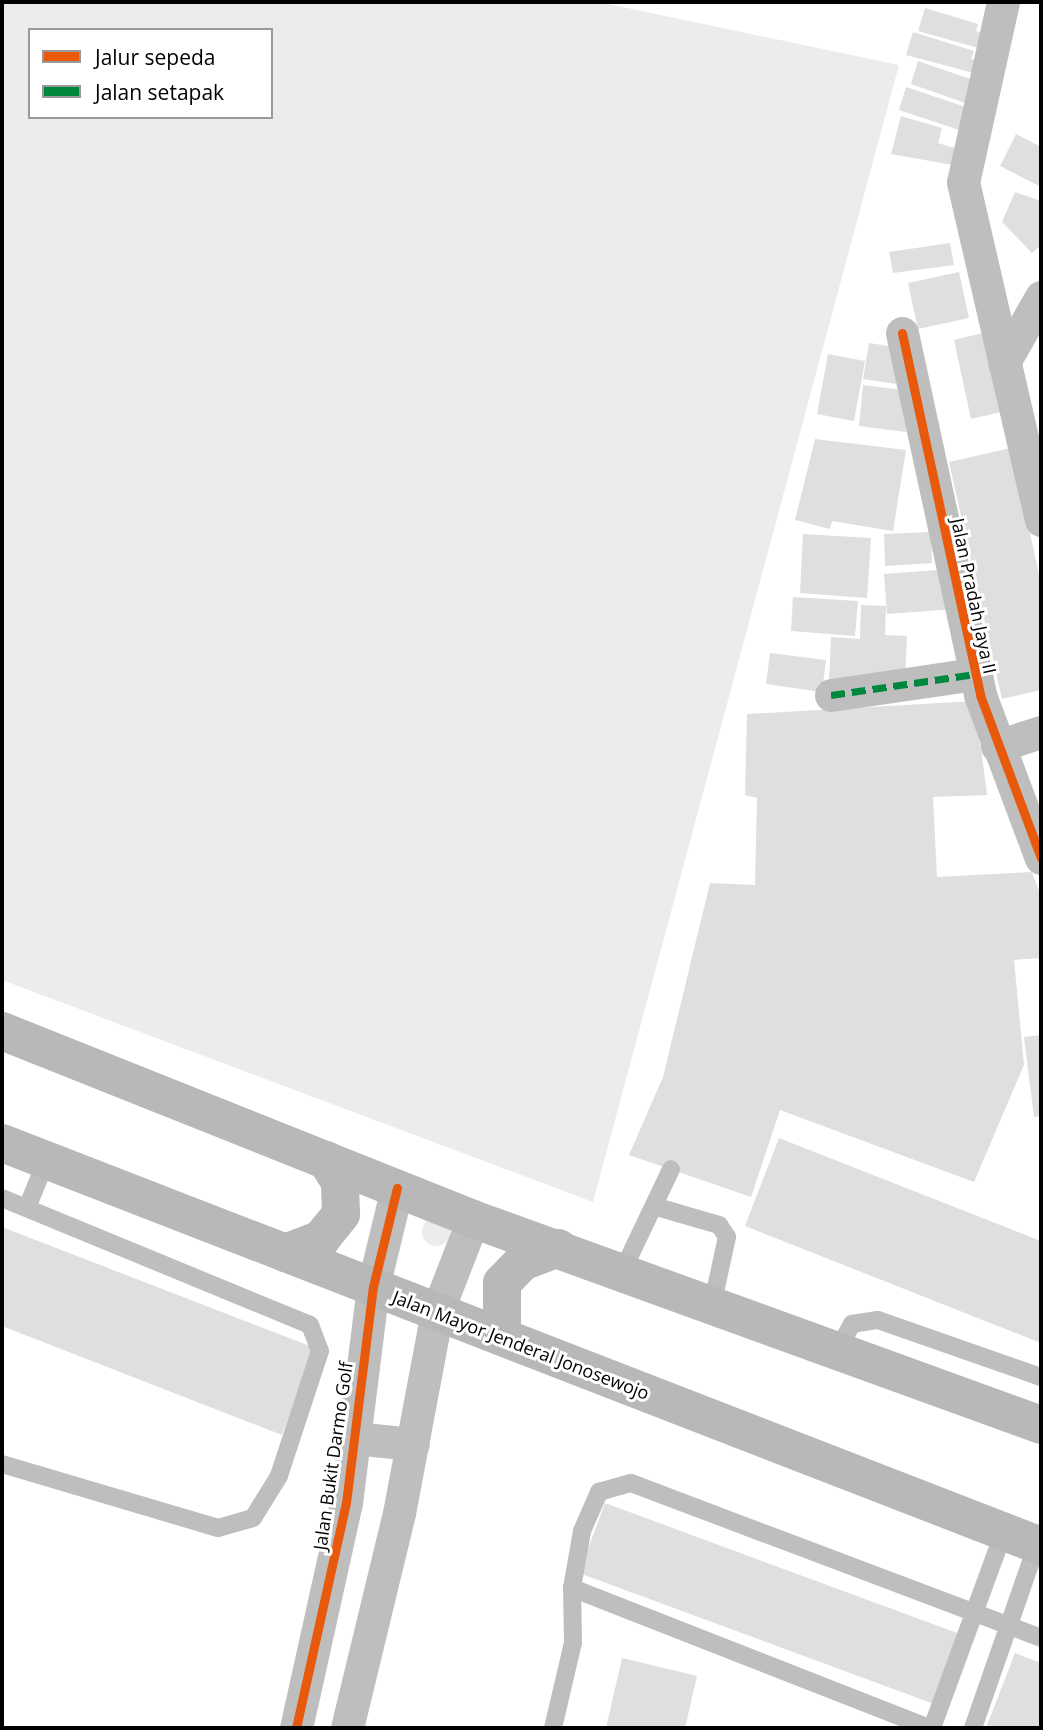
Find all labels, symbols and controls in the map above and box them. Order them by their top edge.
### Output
legend [28,28,273,119]
text: Jalur sepeda [95,43,215,71]
text: Jalan setapak [95,78,224,106]
street label: Jalan Pradah Jaya II [947,516,1001,676]
street label: Jalan Mayor Jenderal Jonosewojo [390,1286,652,1404]
street label: Jalan Bukit Darmo Golf [309,1360,357,1552]

